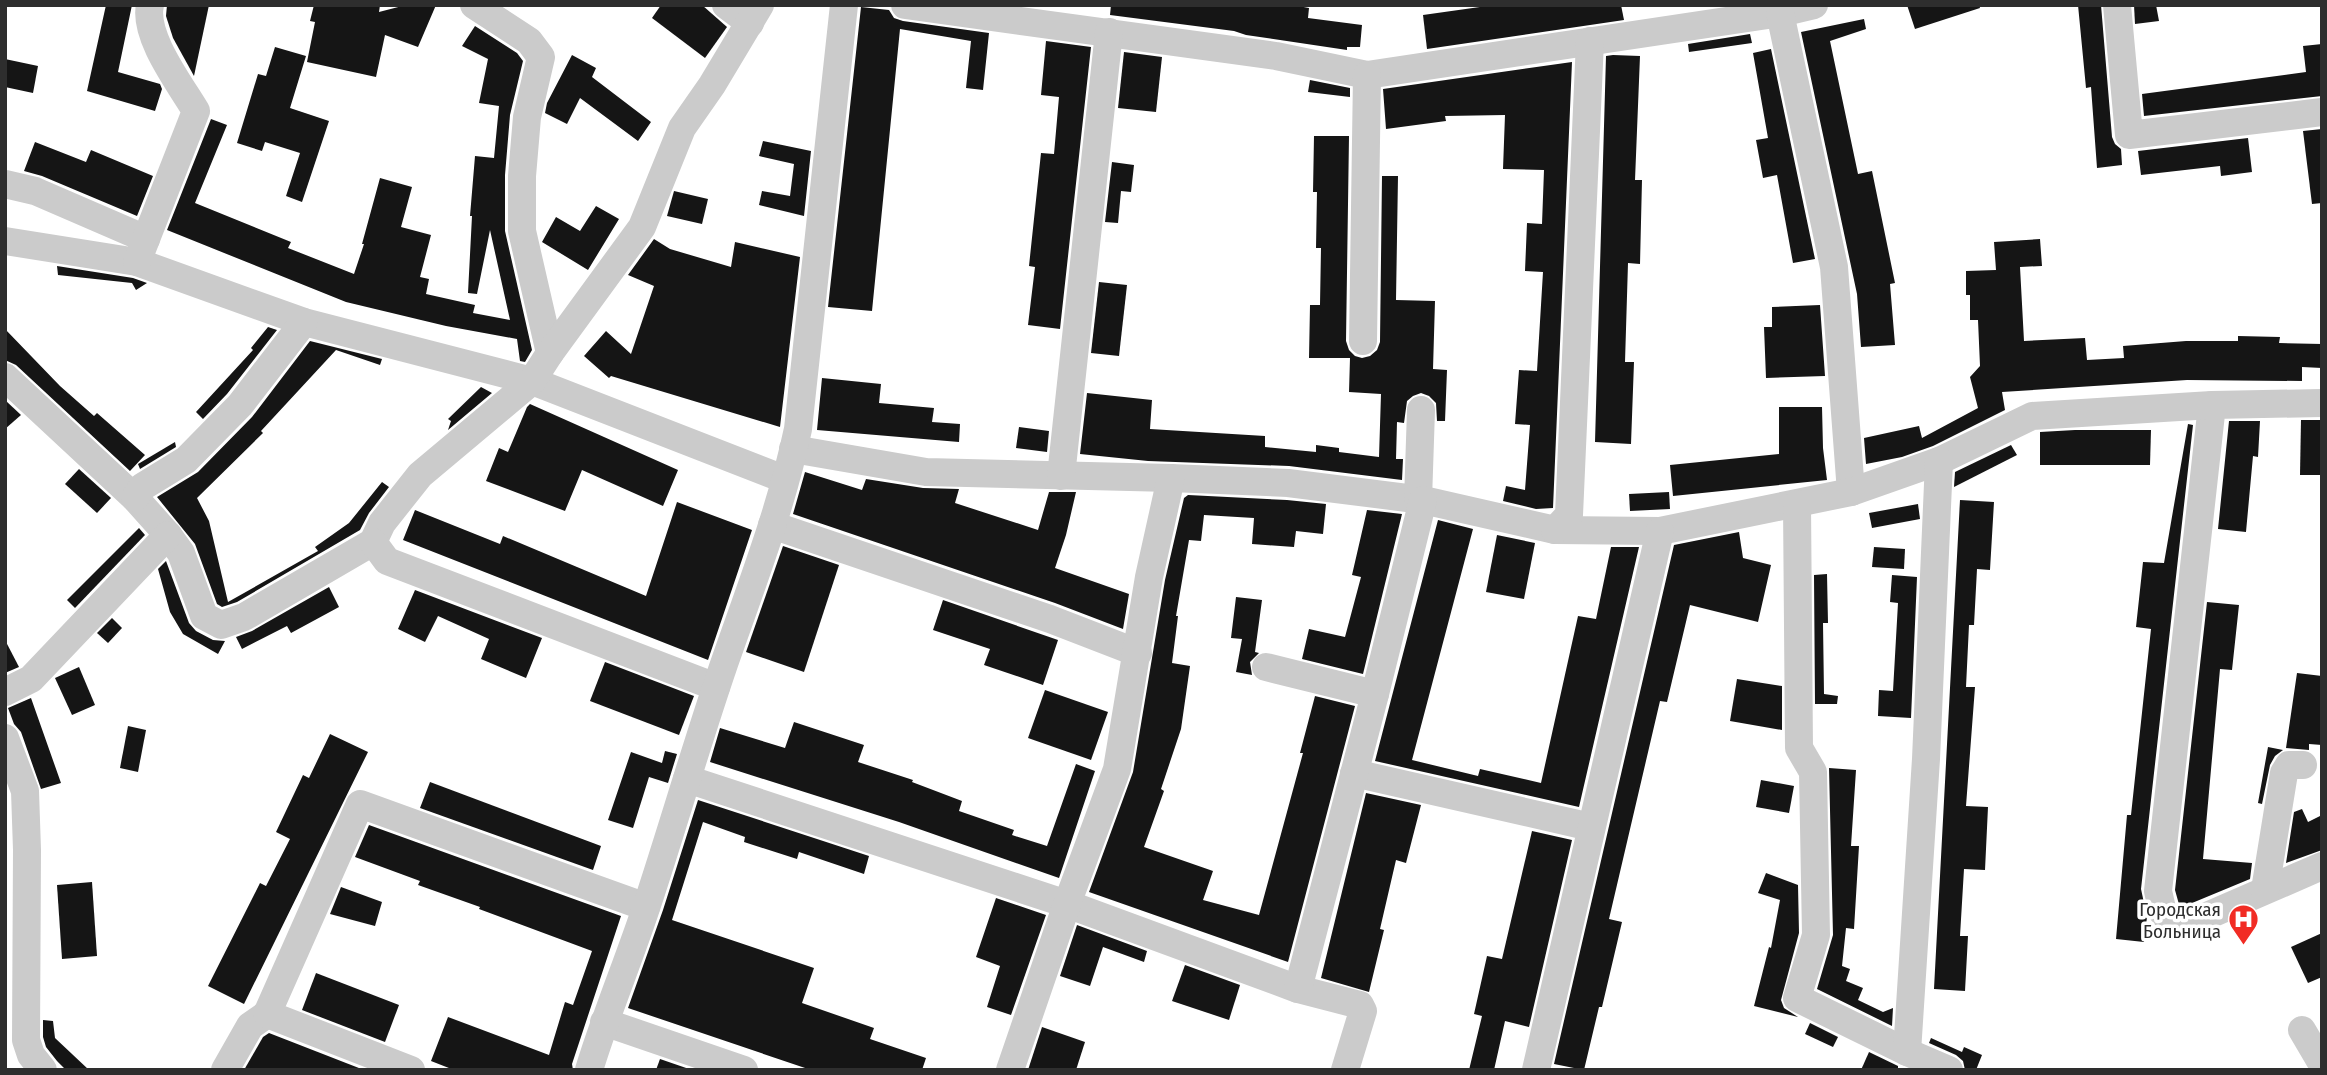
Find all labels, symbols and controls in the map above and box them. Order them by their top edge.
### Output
place label: Городская Больница [2139,898,2221,943]
hospital icon: Городская Больница [2227,903,2261,947]

